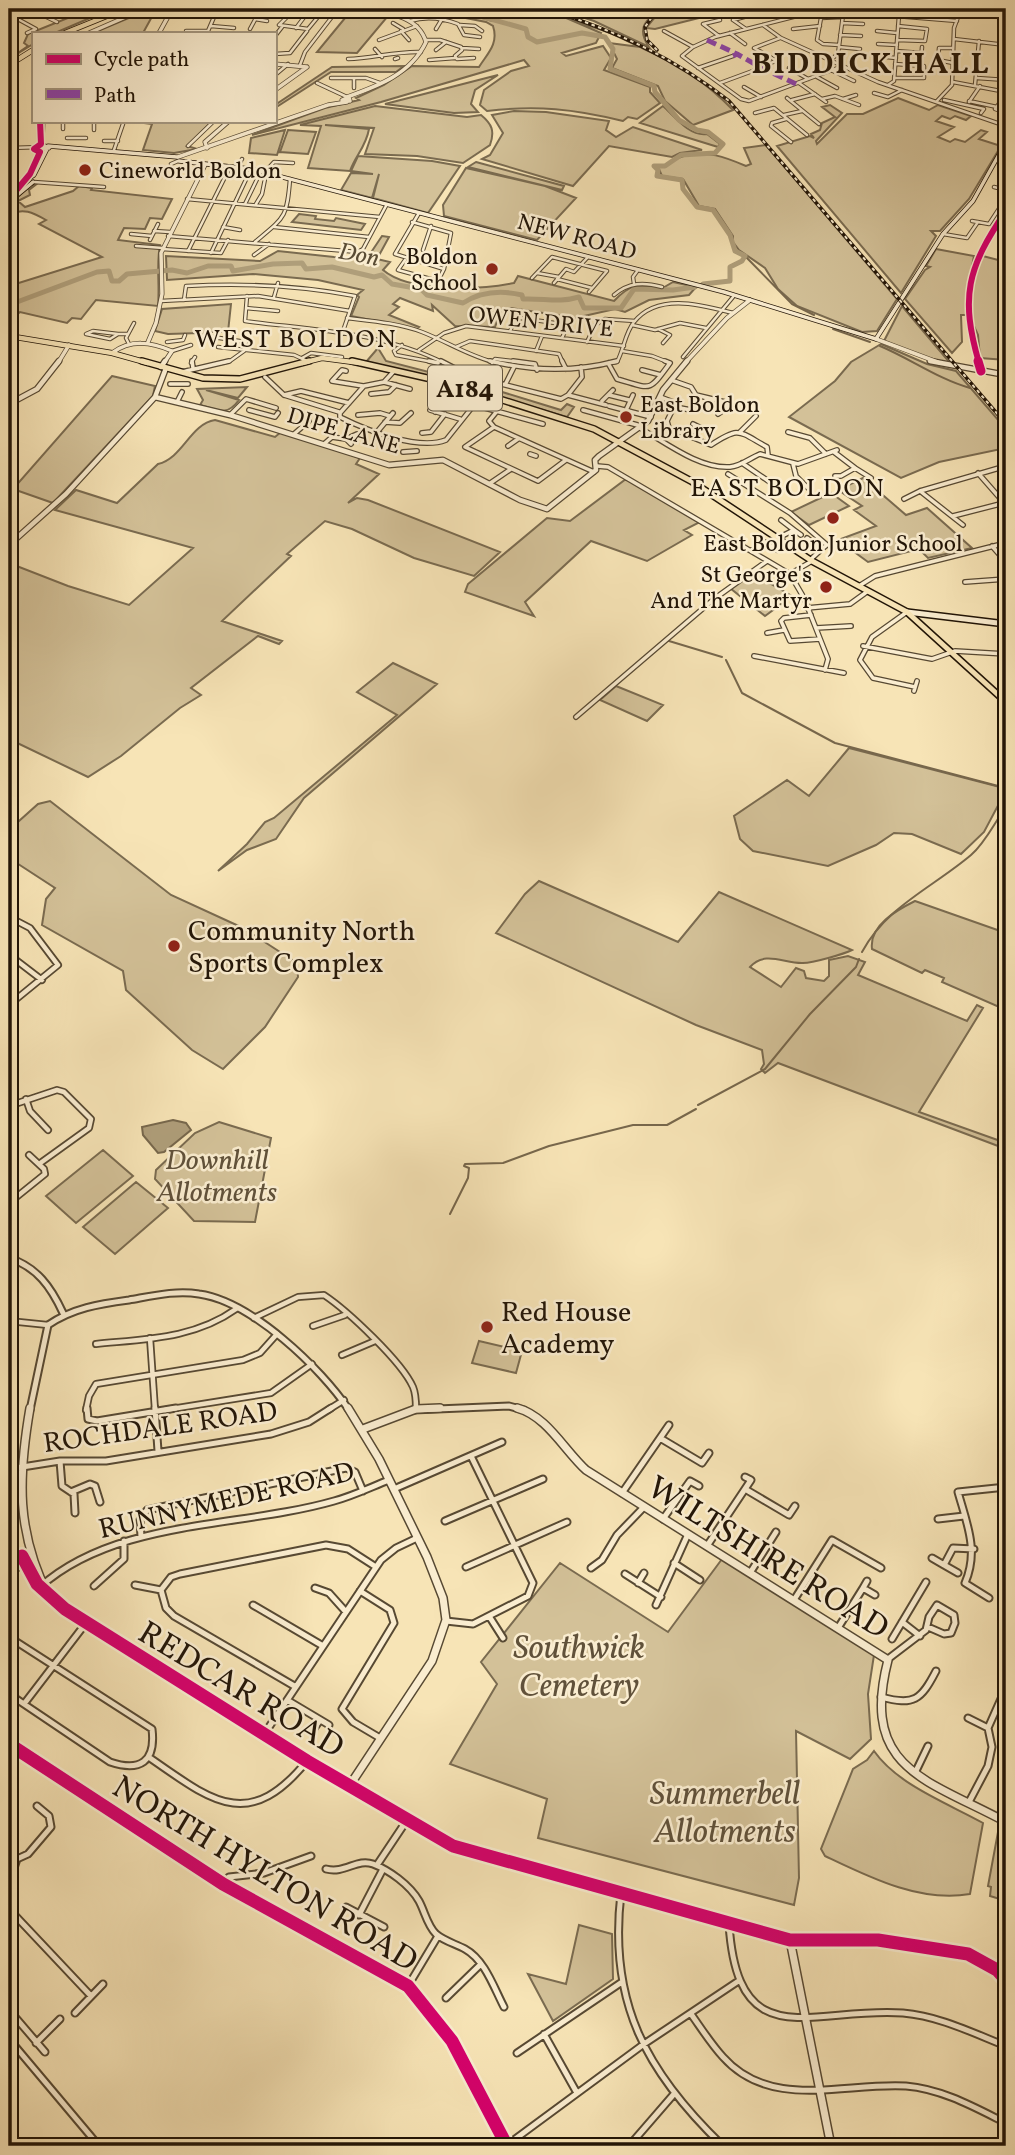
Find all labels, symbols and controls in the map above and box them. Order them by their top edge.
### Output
legend [32,32,276,122]
district label: BIDDICK HALL [752,44,990,86]
text: Cycle path [94,46,189,75]
text: Path [94,82,136,111]
place label: Cineworld Boldon [99,156,281,188]
marker: Cineworld Boldon [77,162,93,178]
street label: NEW ROAD [513,207,640,269]
water label: Don [335,235,382,277]
place label: Boldon School [406,242,478,300]
marker: Boldon School [484,261,500,277]
street label: OWEN DRIVE [467,299,615,346]
district label: WEST BOLDON [194,322,398,358]
road number: A184 [428,366,502,410]
place label: East Boldon Library [640,390,760,448]
street label: DIPE LANE [283,400,404,463]
marker: East Boldon Library [618,409,634,425]
district label: EAST BOLDON [690,471,886,507]
marker: East Boldon Junior School [825,510,841,526]
place label: East Boldon Junior School [703,529,963,561]
place label: St George's And The Martyr [650,560,812,618]
marker: St George's And The Martyr [818,579,834,595]
place label: Community North Sports Complex [188,913,415,984]
marker: Community North Sports Complex [166,938,182,954]
park label: Downhill Allotments [156,1142,277,1213]
place label: Red House Academy [501,1294,631,1365]
marker: Red House Academy [479,1319,495,1335]
street label: ROCHDALE ROAD [41,1393,280,1464]
street label: RUNNYMEDE ROAD [95,1453,358,1550]
street label: WILTSHIRE ROAD [637,1466,897,1652]
street label: REDCAR ROAD [128,1612,352,1771]
park label: Southwick Cemetery [513,1627,645,1711]
street label: NORTH HYLTON ROAD [102,1766,425,1985]
park label: Summerbell Allotments [650,1773,800,1857]

